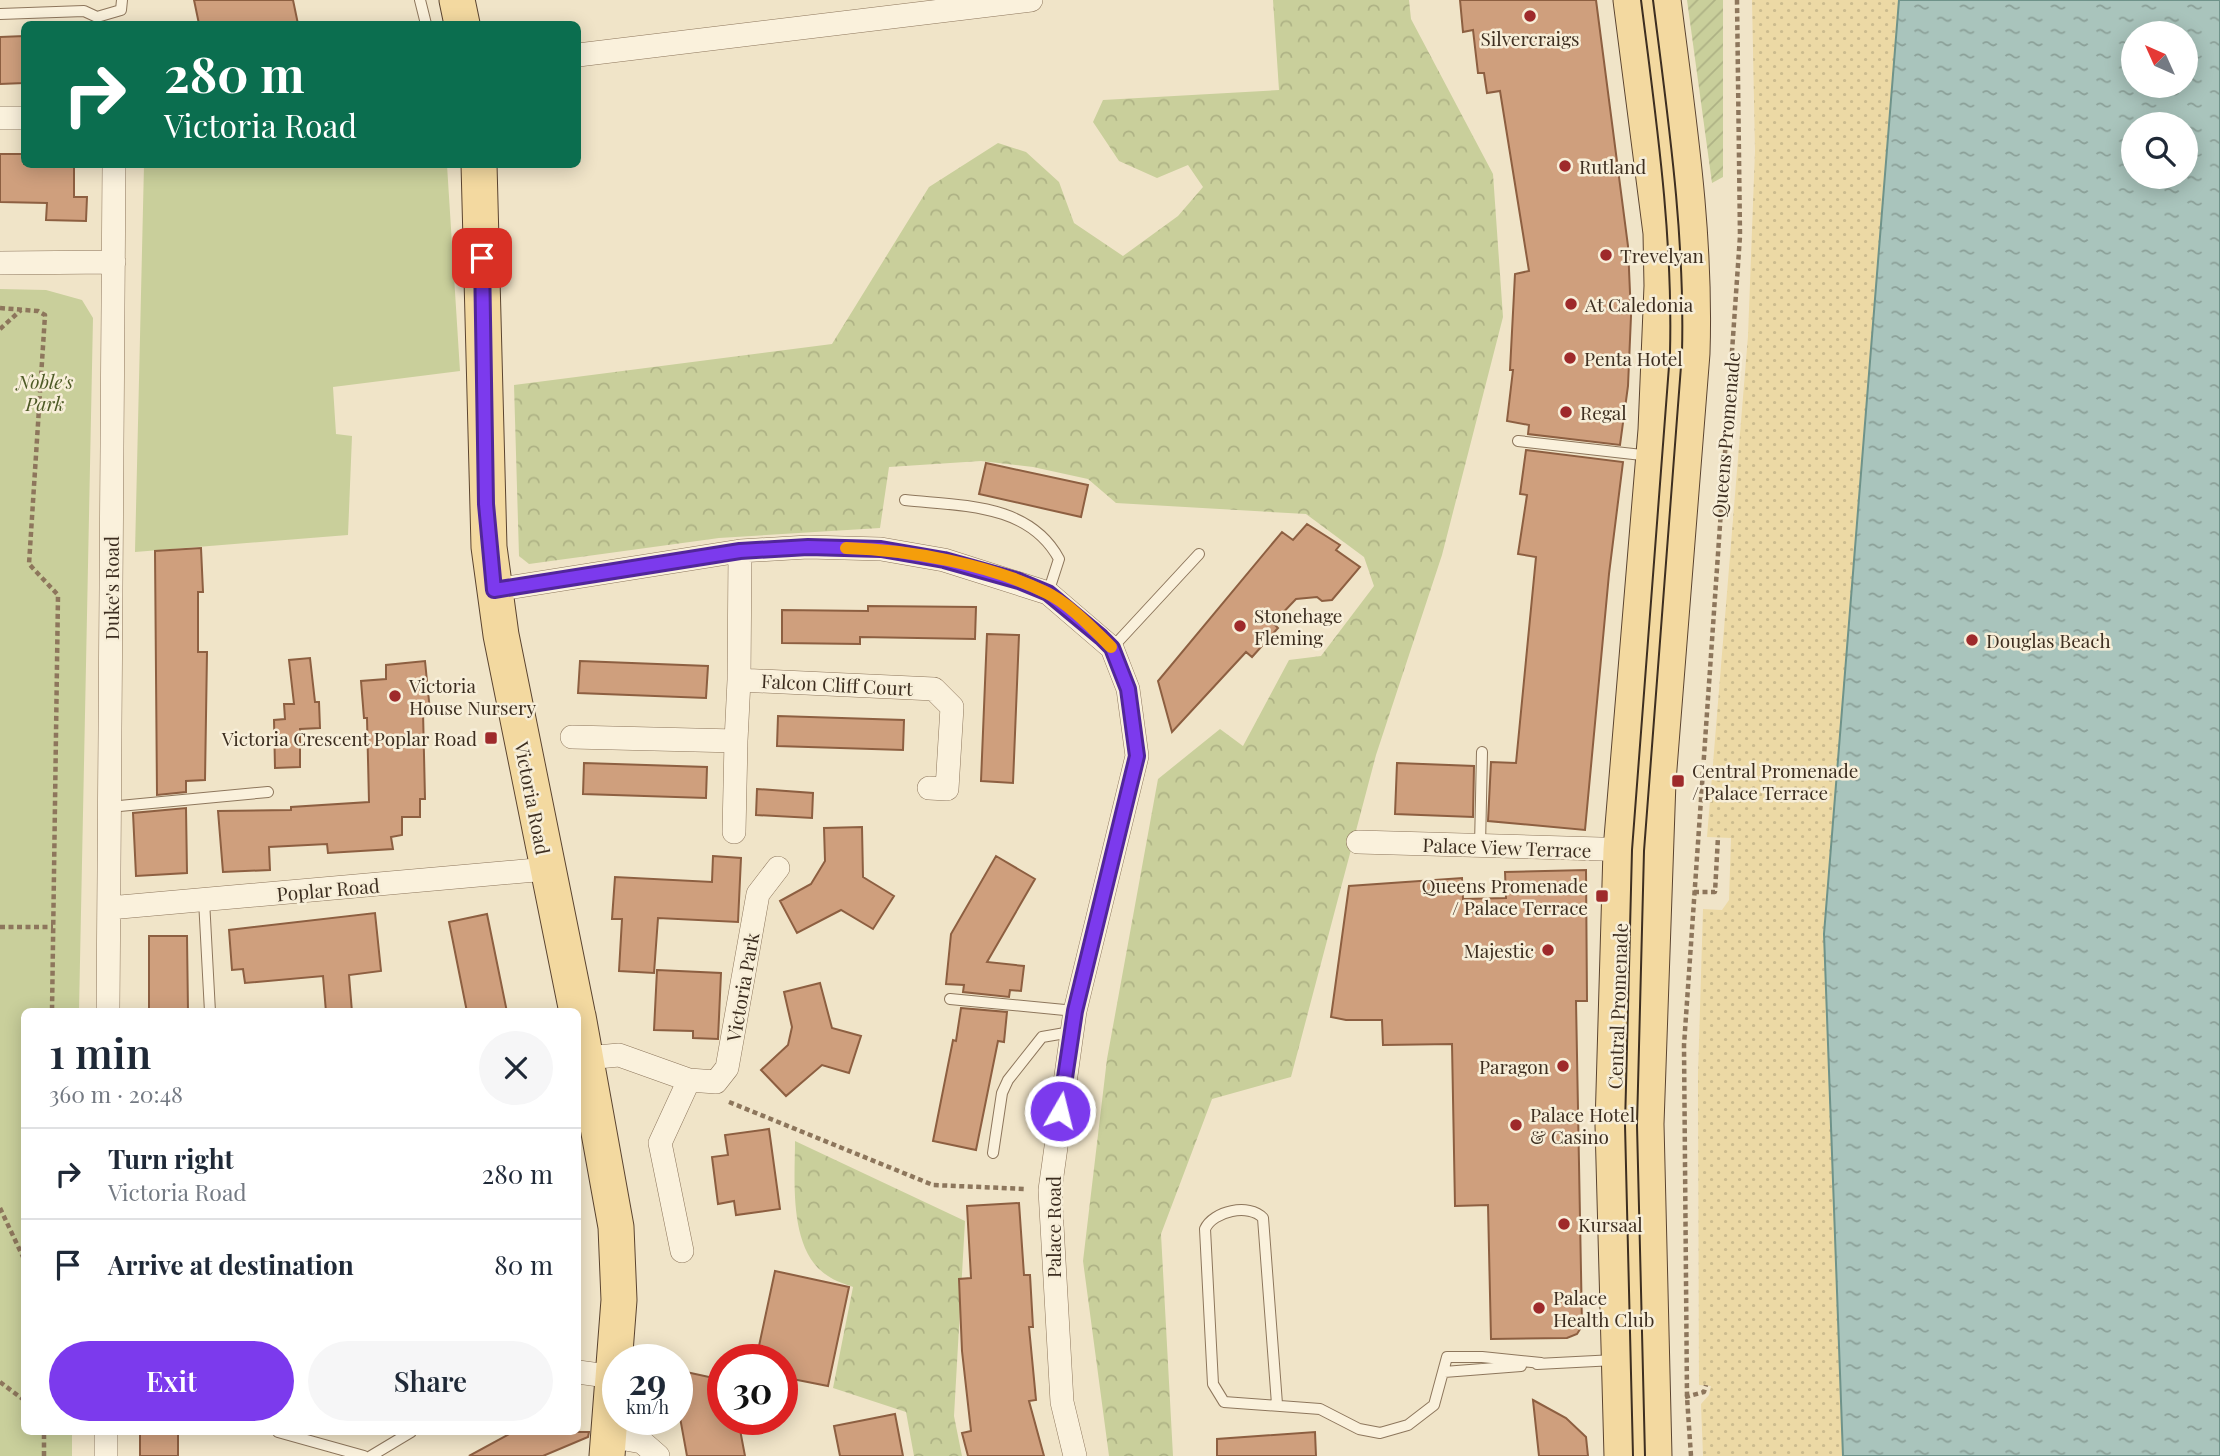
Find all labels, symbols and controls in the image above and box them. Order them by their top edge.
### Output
marker: Silvercraigs [1522,8,1538,24]
north arrow [2121,21,2198,98]
map controls [2121,21,2198,189]
place label: Silvercraigs [1480,25,1580,51]
text: 280 m [164,40,304,105]
icon: right [49,49,140,140]
text: Victoria Road [164,103,357,146]
button: search [2121,112,2198,189]
place label: Rutland [1579,153,1646,179]
marker: Rutland [1557,158,1573,174]
pin [452,228,512,288]
icon: arrive [463,239,501,277]
place label: Trevelyan [1620,242,1705,268]
marker: Trevelyan [1598,247,1614,263]
place label: At Caledonia [1584,291,1694,317]
marker: At Caledonia [1563,296,1579,312]
place label: Penta Hotel [1584,345,1683,371]
marker: Penta Hotel [1562,350,1578,366]
street label: Queens Promenade [1705,351,1745,519]
park label: Noble's Park [15,368,73,416]
place label: Regal [1580,399,1627,425]
marker: Regal [1558,404,1574,420]
street label: Duke's Road [98,536,124,640]
place label: Stonehage Fleming [1254,602,1342,650]
marker: Stonehage Fleming [1232,618,1248,634]
place label: Douglas Beach [1986,627,2111,653]
marker: Douglas Beach [1964,632,1980,648]
street label: Falcon Cliff Court [760,667,914,701]
place label: Victoria House Nursery [408,672,537,720]
marker: Victoria House Nursery [387,688,403,704]
place label: Victoria Crescent Poplar Road [221,725,477,751]
marker: Victoria Crescent Poplar Road [483,730,499,746]
street label: Victoria Road [509,738,557,857]
place label: Central Promenade / Palace Terrace [1692,757,1858,805]
marker: Central Promenade / Palace Terrace [1670,773,1686,789]
street label: Palace View Terrace [1422,831,1592,863]
street label: Poplar Road [275,872,381,906]
place label: Queens Promenade / Palace Terrace [1422,872,1588,920]
marker: Queens Promenade / Palace Terrace [1594,888,1610,904]
street label: Central Promenade [1601,922,1633,1090]
street label: Victoria Park [719,930,764,1045]
place label: Majestic [1463,937,1534,963]
marker: Majestic [1540,942,1556,958]
text: 1 min [49,1024,151,1080]
button: close [479,1031,553,1105]
place label: Paragon [1479,1053,1550,1079]
marker: Paragon [1555,1058,1571,1074]
position arrow [1023,1074,1097,1148]
text: 360 m · 20:48 [49,1078,183,1109]
place label: Palace Hotel & Casino [1530,1101,1636,1149]
marker: Palace Hotel & Casino [1508,1117,1524,1133]
text: Turn right [108,1141,234,1176]
icon: right [49,1155,87,1193]
text: 280 m [482,1156,553,1191]
text: Victoria Road [108,1176,247,1207]
street label: Palace Road [1040,1176,1066,1278]
place label: Kursaal [1578,1211,1643,1237]
marker: Kursaal [1556,1216,1572,1232]
icon: arrive [49,1246,87,1284]
text: Arrive at destination [108,1247,354,1282]
text: 80 m [494,1247,553,1282]
place label: Palace Health Club [1553,1284,1654,1332]
marker: Palace Health Club [1531,1300,1547,1316]
button: Exit [49,1341,294,1421]
button: Share [308,1341,553,1421]
speed limit sign: 30 [707,1344,798,1435]
text: 29 [629,1357,666,1404]
text: km/h [626,1395,669,1419]

